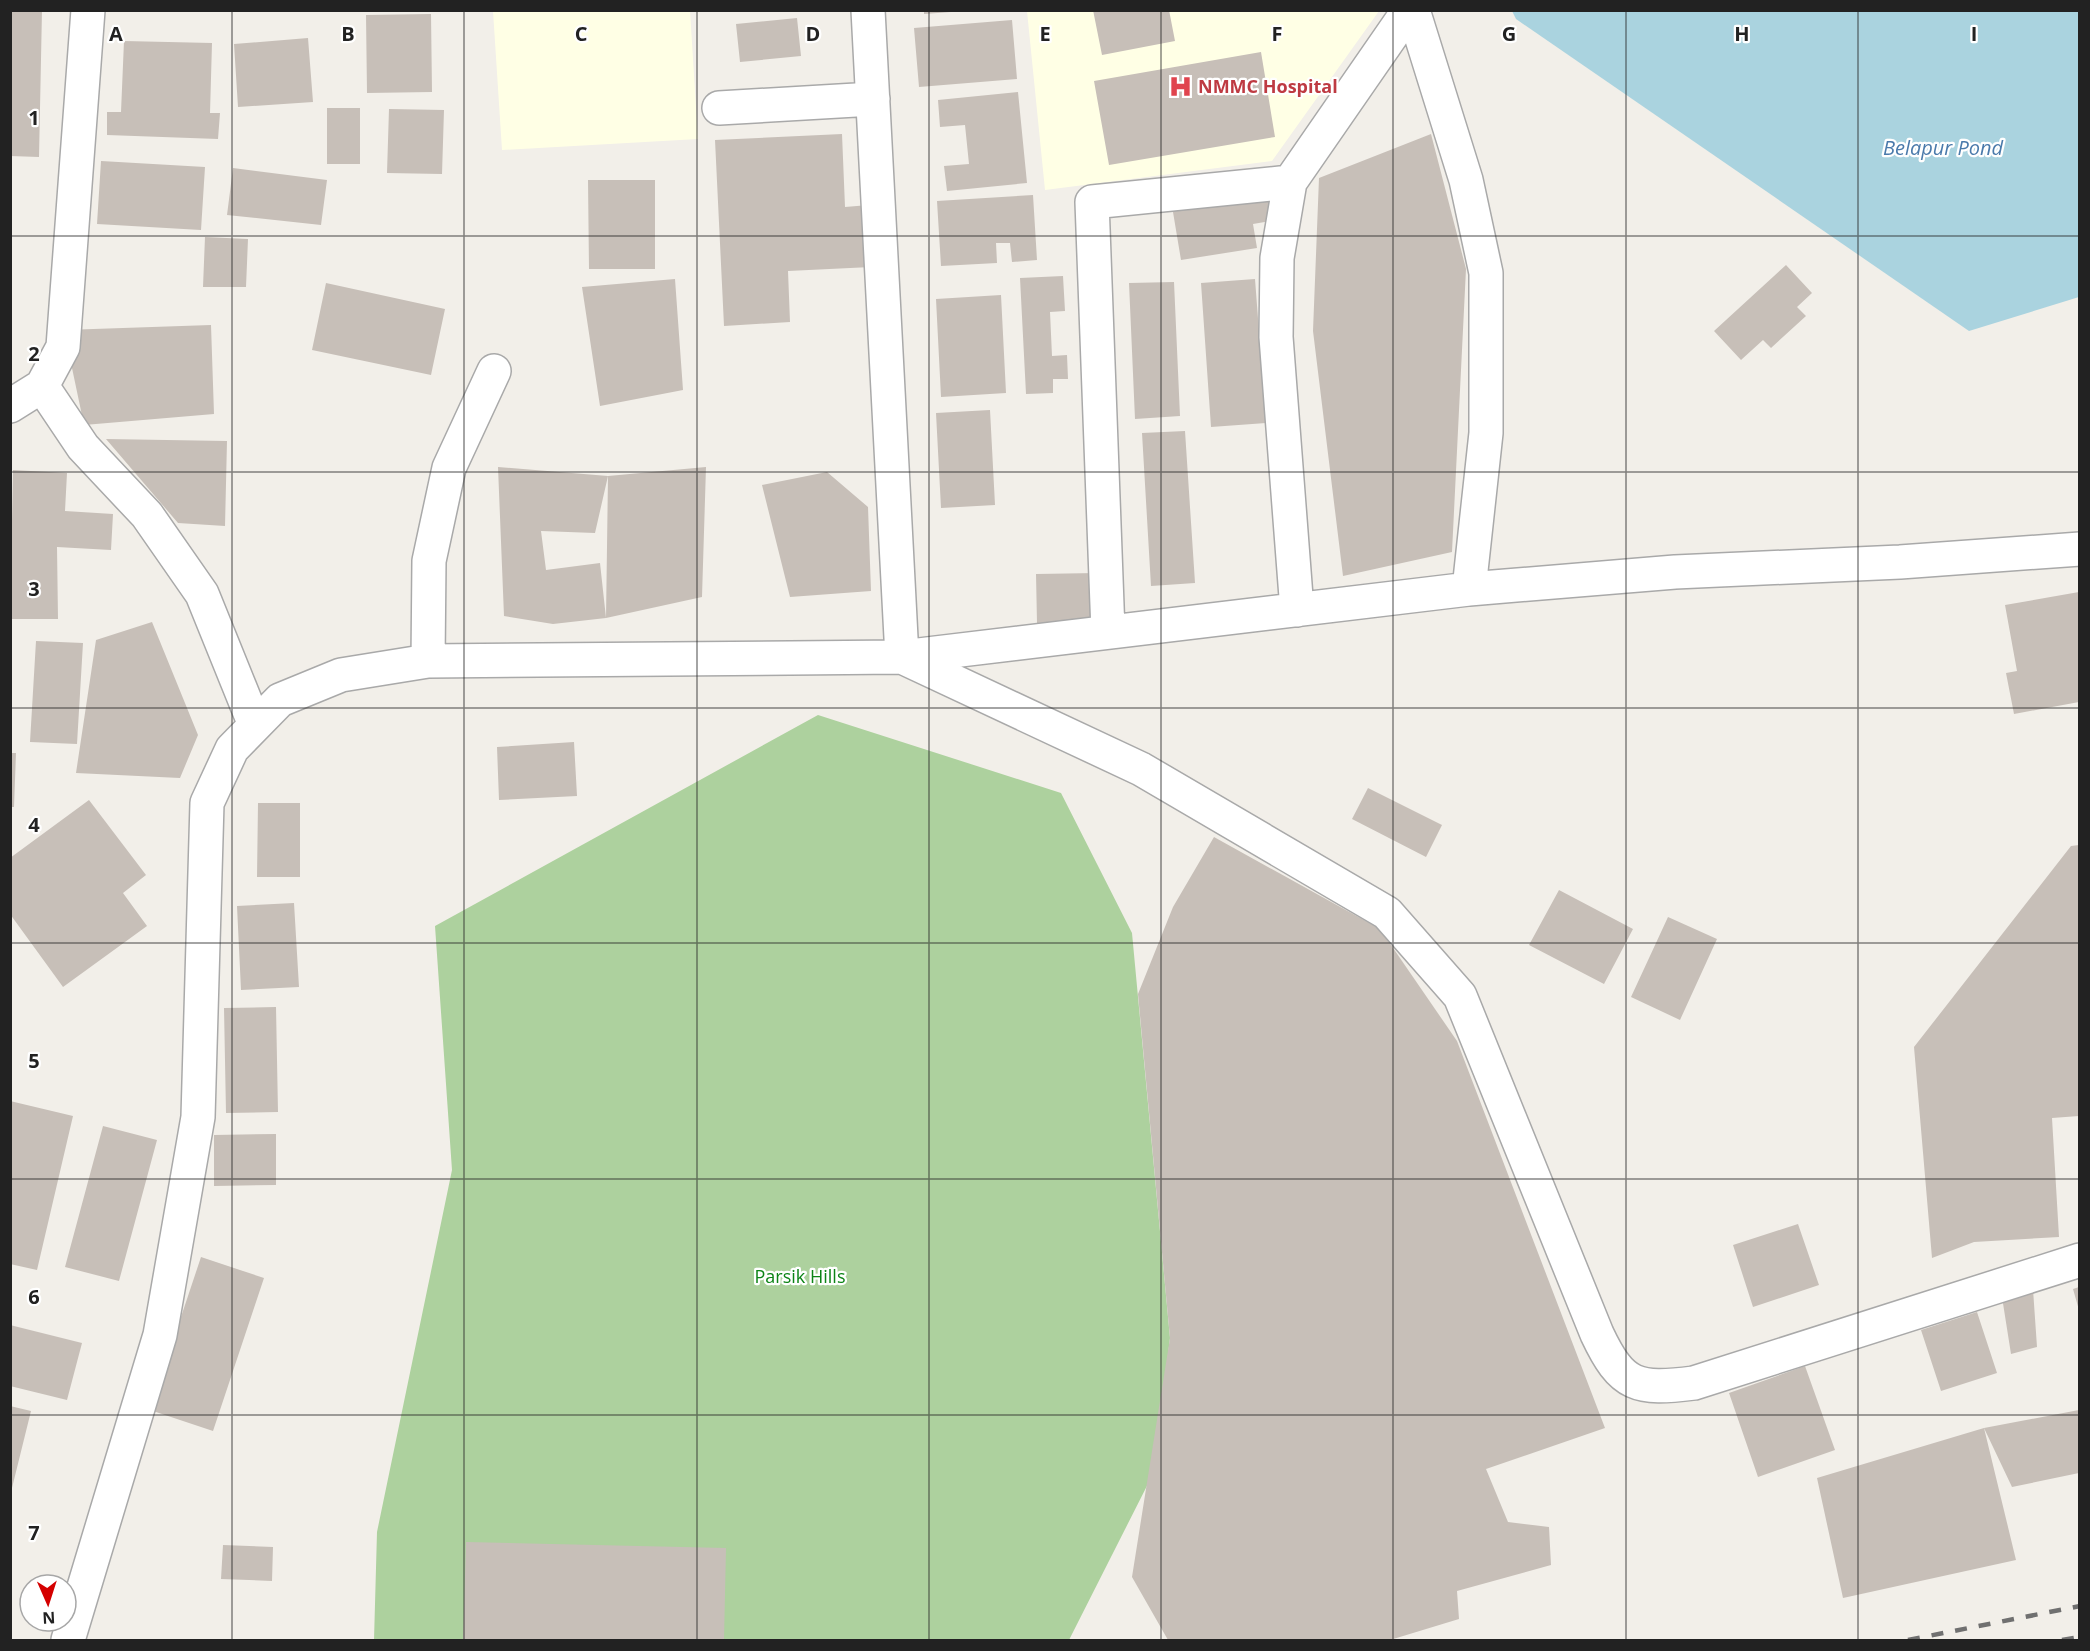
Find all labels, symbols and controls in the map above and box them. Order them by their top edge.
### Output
text: A [109,20,123,47]
text: B [341,20,355,47]
text: C [575,20,588,47]
text: D [806,20,820,47]
text: E [1039,20,1051,47]
text: F [1272,20,1282,47]
text: G [1502,20,1516,47]
text: H [1734,20,1750,47]
text: I [1971,20,1977,47]
hospital icon: NMMC Hospital [1167,73,1193,99]
place label: NMMC Hospital [1198,74,1338,98]
text: 1 [28,104,40,131]
water label: Belapur Pond [1883,134,2004,161]
text: 2 [28,340,40,367]
text: 3 [28,575,40,602]
text: 4 [28,811,40,838]
text: 5 [28,1047,40,1074]
park label: Parsik Hills [755,1264,845,1288]
text: 6 [28,1283,40,1310]
text: 7 [28,1519,40,1546]
north arrow [18,1573,78,1633]
text: N [42,1607,56,1629]

